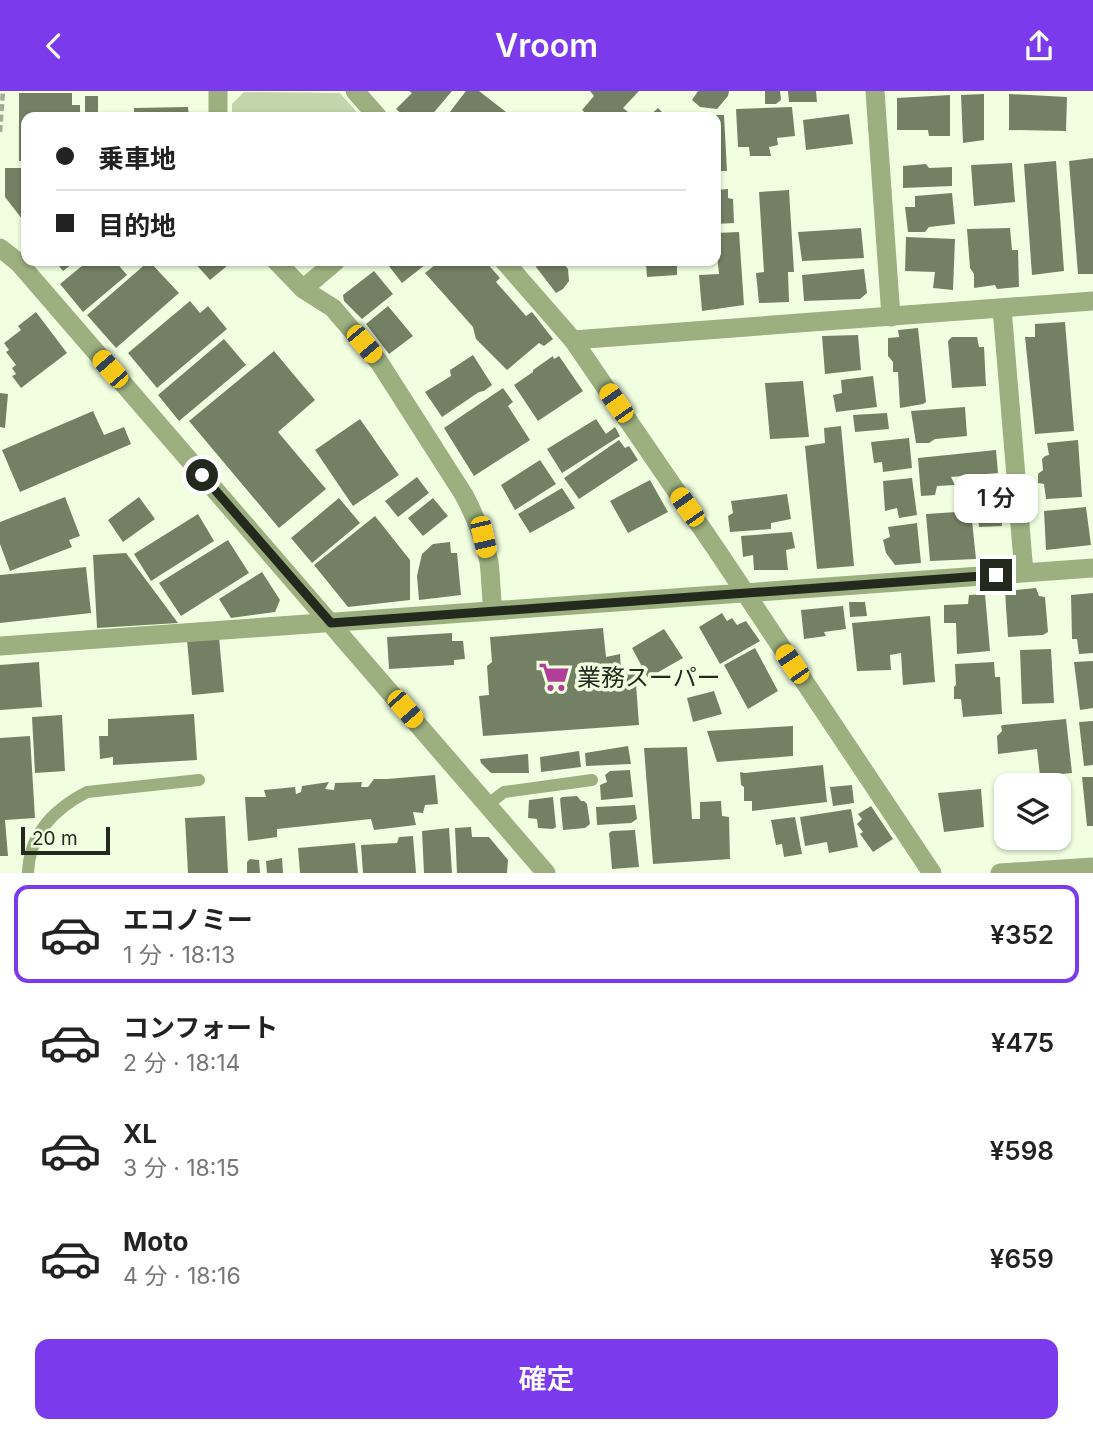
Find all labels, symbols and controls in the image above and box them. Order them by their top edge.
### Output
text: Vroom [495,26,598,65]
icon: back [35,27,73,65]
icon: share [1020,27,1058,65]
text: 乗車地 [98,143,176,174]
text: 目的地 [98,210,176,241]
car [343,321,386,367]
car [89,346,132,392]
car [596,380,637,426]
route start [186,459,218,491]
callout: 1 分 [954,473,1038,523]
car [667,484,708,530]
text: 1 分 [977,484,1015,512]
car [469,514,498,560]
route end [980,559,1012,591]
car [772,641,813,687]
supermarket icon: 業務スーパー [537,660,571,694]
place label: 業務スーパー [577,663,721,692]
car [384,686,427,732]
map controls [994,773,1071,850]
button: layers [994,773,1071,850]
scale bar [21,824,110,856]
text: 20 m [32,827,78,850]
icon: car [39,903,102,966]
text: エコノミー [123,904,253,935]
text: ¥352 [990,919,1054,950]
text: 1 分 · 18:13 [123,941,235,969]
icon: car [39,1011,102,1074]
text: コンフォート [123,1012,278,1043]
text: ¥475 [991,1027,1054,1058]
text: 2 分 · 18:14 [123,1049,240,1077]
text: XL [123,1118,157,1149]
icon: car [39,1119,102,1182]
text: ¥598 [990,1135,1054,1166]
text: 3 分 · 18:15 [123,1154,240,1182]
text: Moto [123,1226,188,1257]
icon: car [39,1227,102,1290]
text: ¥659 [990,1243,1054,1274]
text: 4 分 · 18:16 [123,1262,241,1290]
button: 確定 [35,1339,1058,1419]

